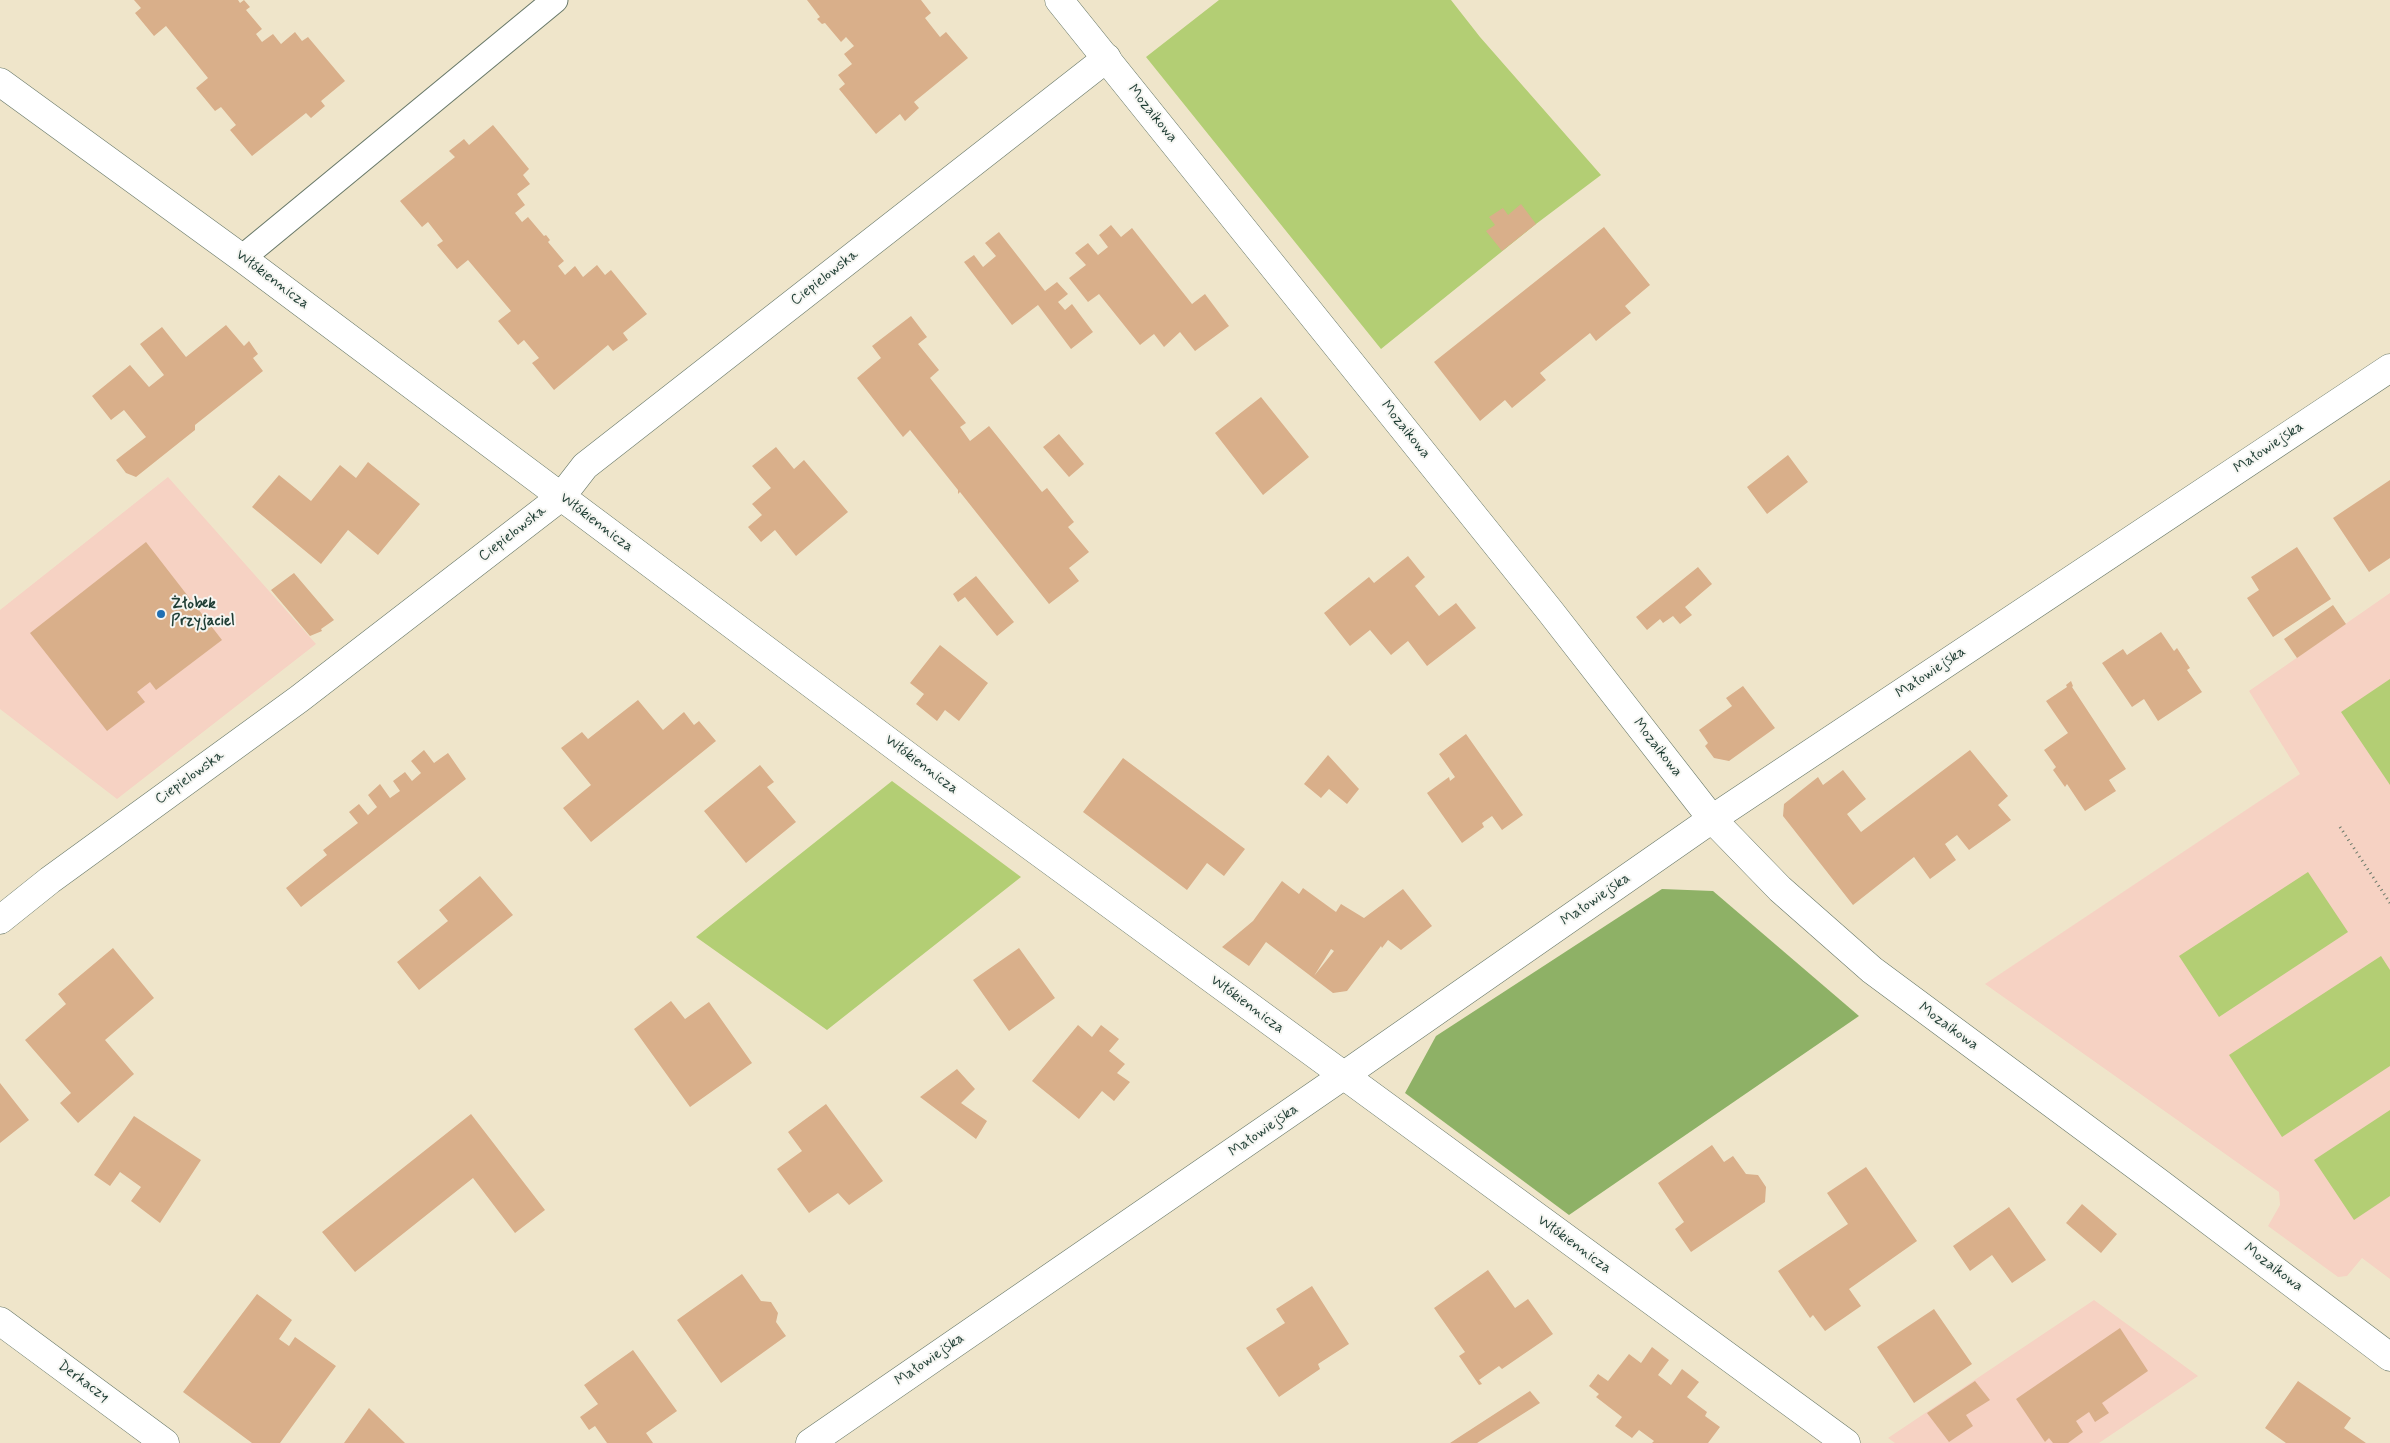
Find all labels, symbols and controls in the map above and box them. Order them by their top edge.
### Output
street label: Mozaikowa [1123,81,1181,147]
street label: Włókiennicza [232,246,312,314]
street label: Ciepielowska [788,246,862,310]
street label: Mozaikowa [1376,397,1434,463]
street label: Małowiejska [2231,418,2307,478]
street label: Włókiennicza [556,489,636,557]
street label: Ciepielowska [476,502,550,566]
place label: Żłobek Przyjaciel [171,596,235,631]
marker: Żłobek Przyjaciel [155,608,167,620]
street label: Małowiejska [1893,643,1969,703]
street label: Mozaikowa [1628,715,1686,781]
street label: Włókiennicza [881,731,961,799]
street label: Ciepielowska [152,747,228,809]
street label: Małowiejska [1558,870,1634,930]
street label: Włókiennicza [1206,972,1288,1038]
street label: Mozaikowa [1915,999,1981,1055]
street label: Małowiejska [1226,1101,1302,1161]
street label: Włókiennicza [1533,1212,1615,1278]
street label: Mozaikowa [2240,1240,2306,1296]
street label: Małowiejska [892,1330,968,1390]
street label: Derkaczy [54,1357,112,1407]

